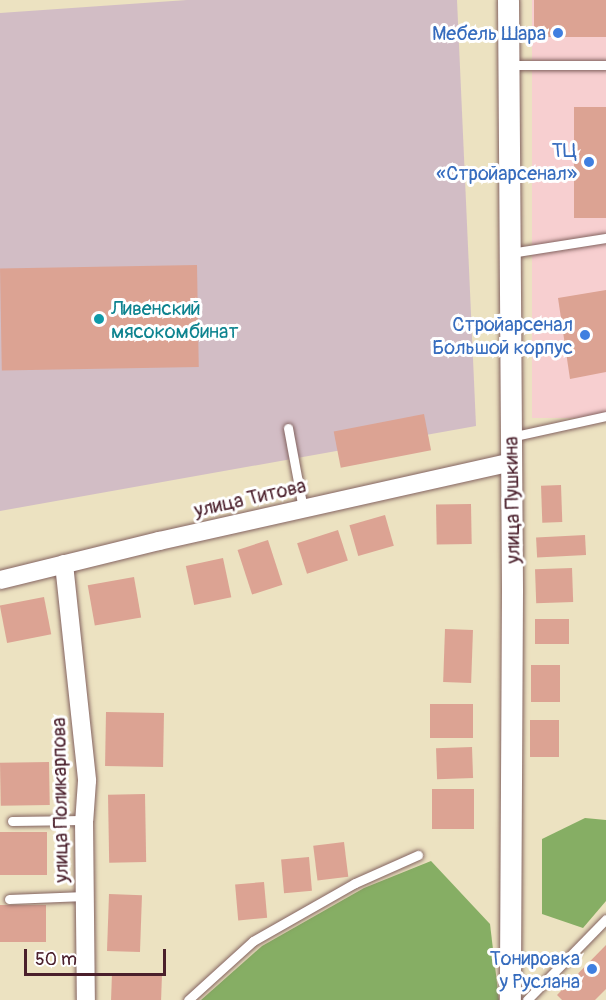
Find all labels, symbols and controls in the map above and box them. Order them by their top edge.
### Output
place label: Мебель Шара [432,21,546,45]
marker: Мебель Шара [551,26,565,40]
place label: ТЦ «Стройарсенал» [436,138,577,185]
marker: ТЦ «Стройарсенал» [582,155,596,169]
place label: Ливенский мясокомбинат [111,296,238,343]
marker: Ливенский мясокомбинат [92,312,106,326]
place label: Стройарсенал Большой корпус [432,312,573,359]
marker: Стройарсенал Большой корпус [578,328,592,342]
street label: улица Пушкина [499,436,525,564]
street label: улица Титова [192,473,308,523]
street label: улица Поликарпова [47,717,73,883]
scale bar [27,937,170,975]
place label: Тонировка у Руслана [490,946,580,993]
text: 50 m [35,948,77,971]
marker: Тонировка у Руслана [585,962,599,976]

